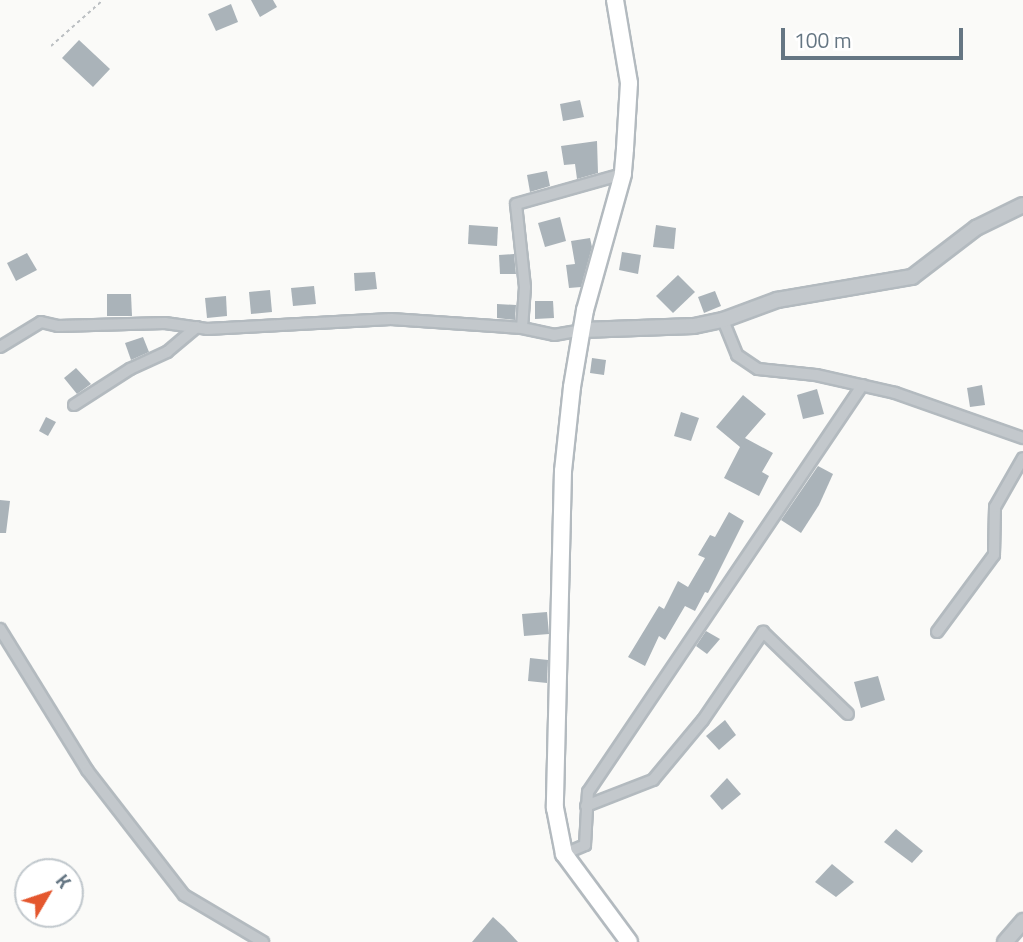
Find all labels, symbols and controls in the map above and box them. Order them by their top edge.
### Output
scale bar [785,14,967,58]
text: 100 m [794,24,851,56]
north arrow [14,858,84,928]
text: K [49,867,79,894]

